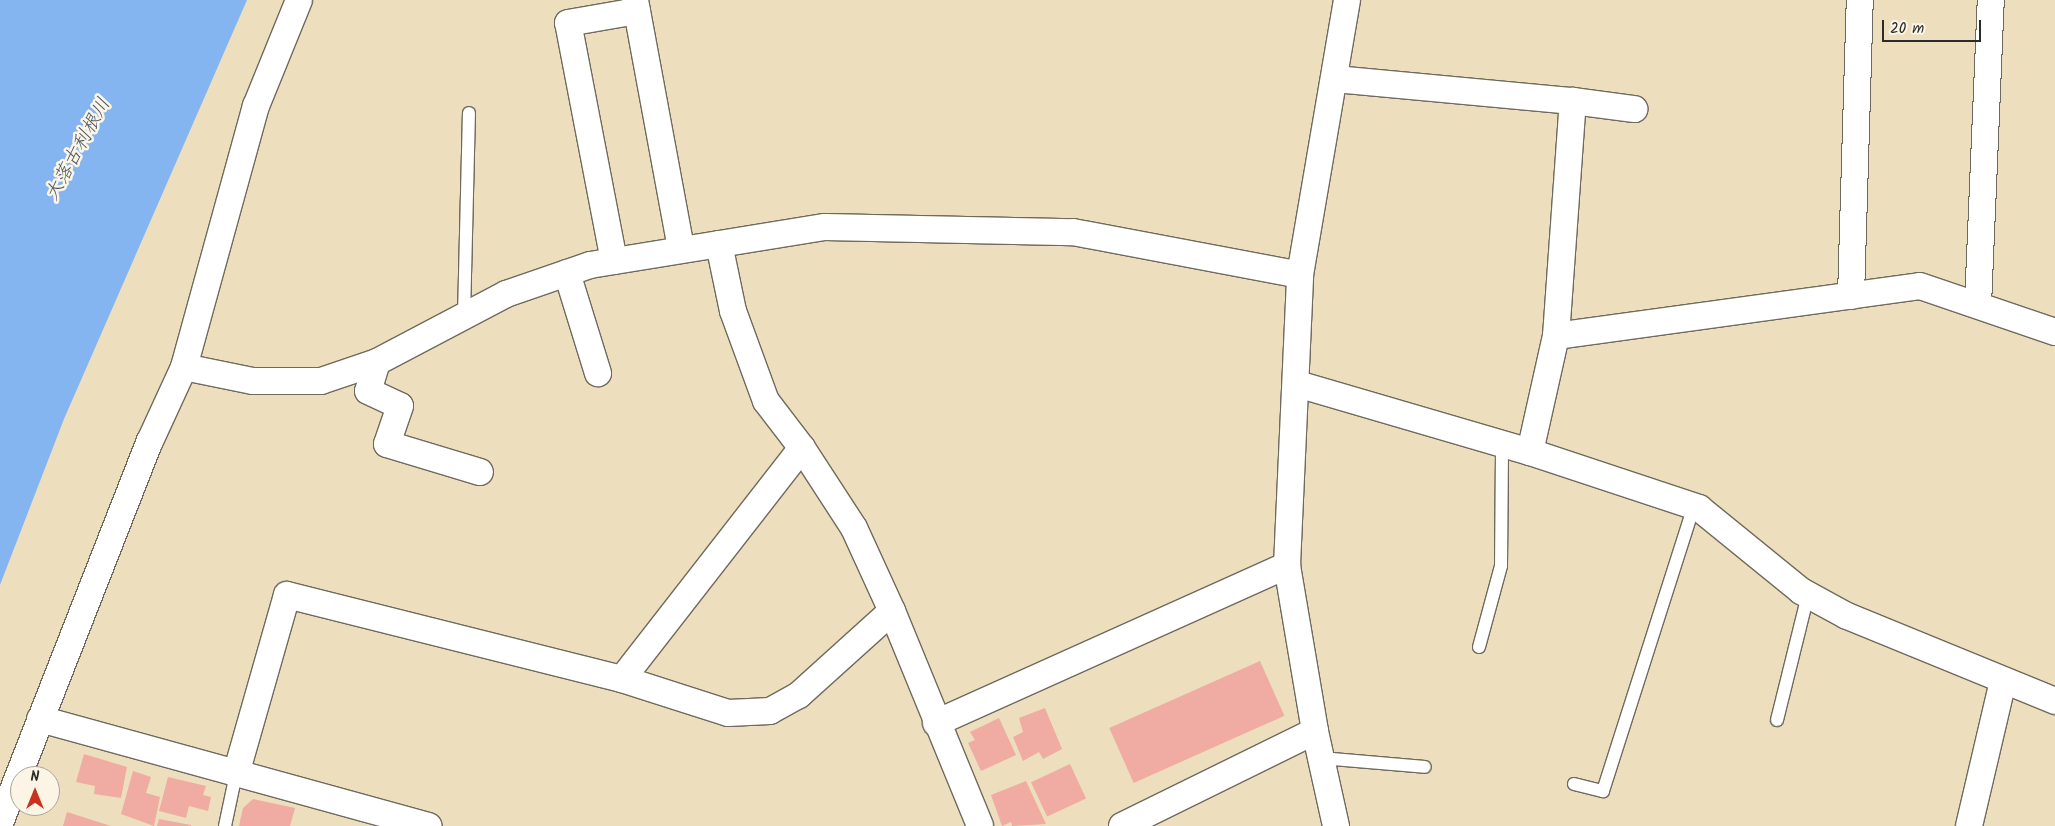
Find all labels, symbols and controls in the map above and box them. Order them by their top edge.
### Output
scale bar [1885,10,1984,42]
text: 20 m [1890,17,1924,41]
water label: 大落古利根川 [41,95,117,205]
north arrow [10,766,60,816]
text: N [31,766,39,788]

